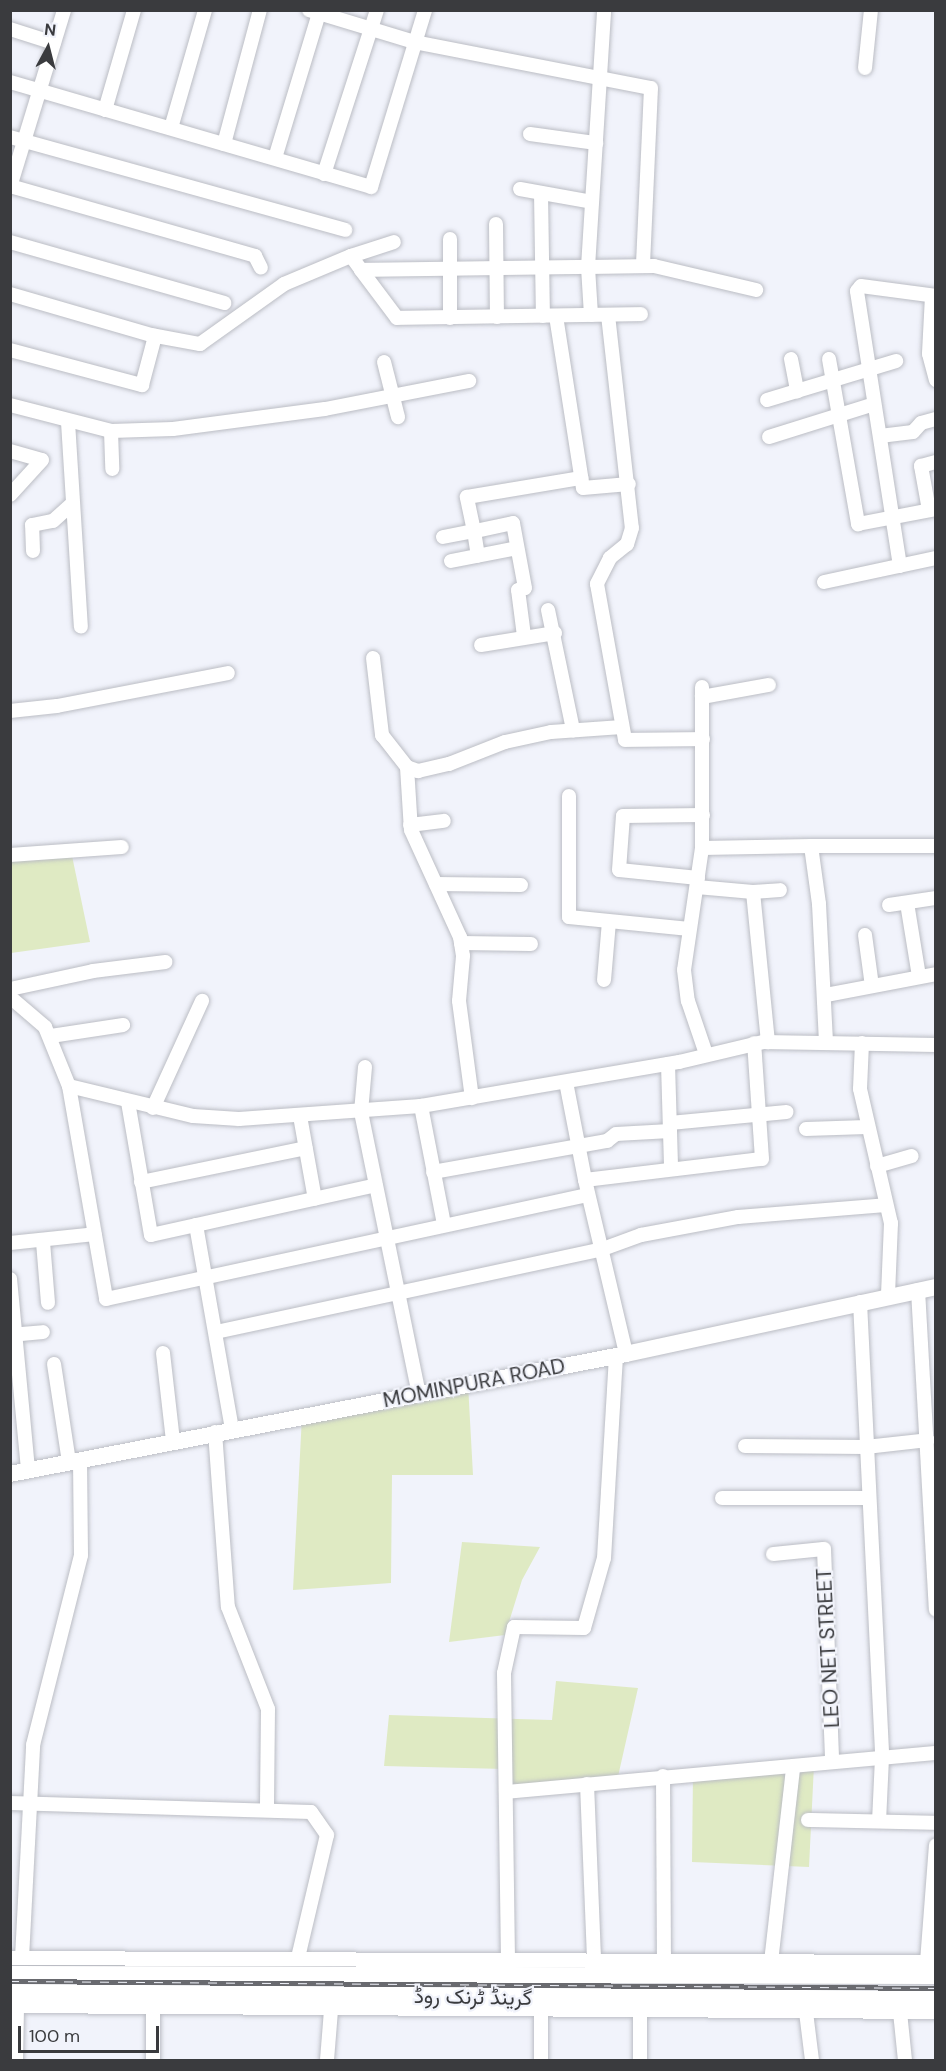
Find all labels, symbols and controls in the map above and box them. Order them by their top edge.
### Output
north arrow [18,18,78,78]
text: N [43,19,57,41]
street label: MOMINPURA ROAD [381,1353,567,1413]
street label: LEO NET STREET [811,1567,845,1729]
street label: گرینڈ ٹرنک روڈ [414,1983,532,2011]
scale bar [21,2014,162,2052]
text: 100 m [29,2024,80,2048]

